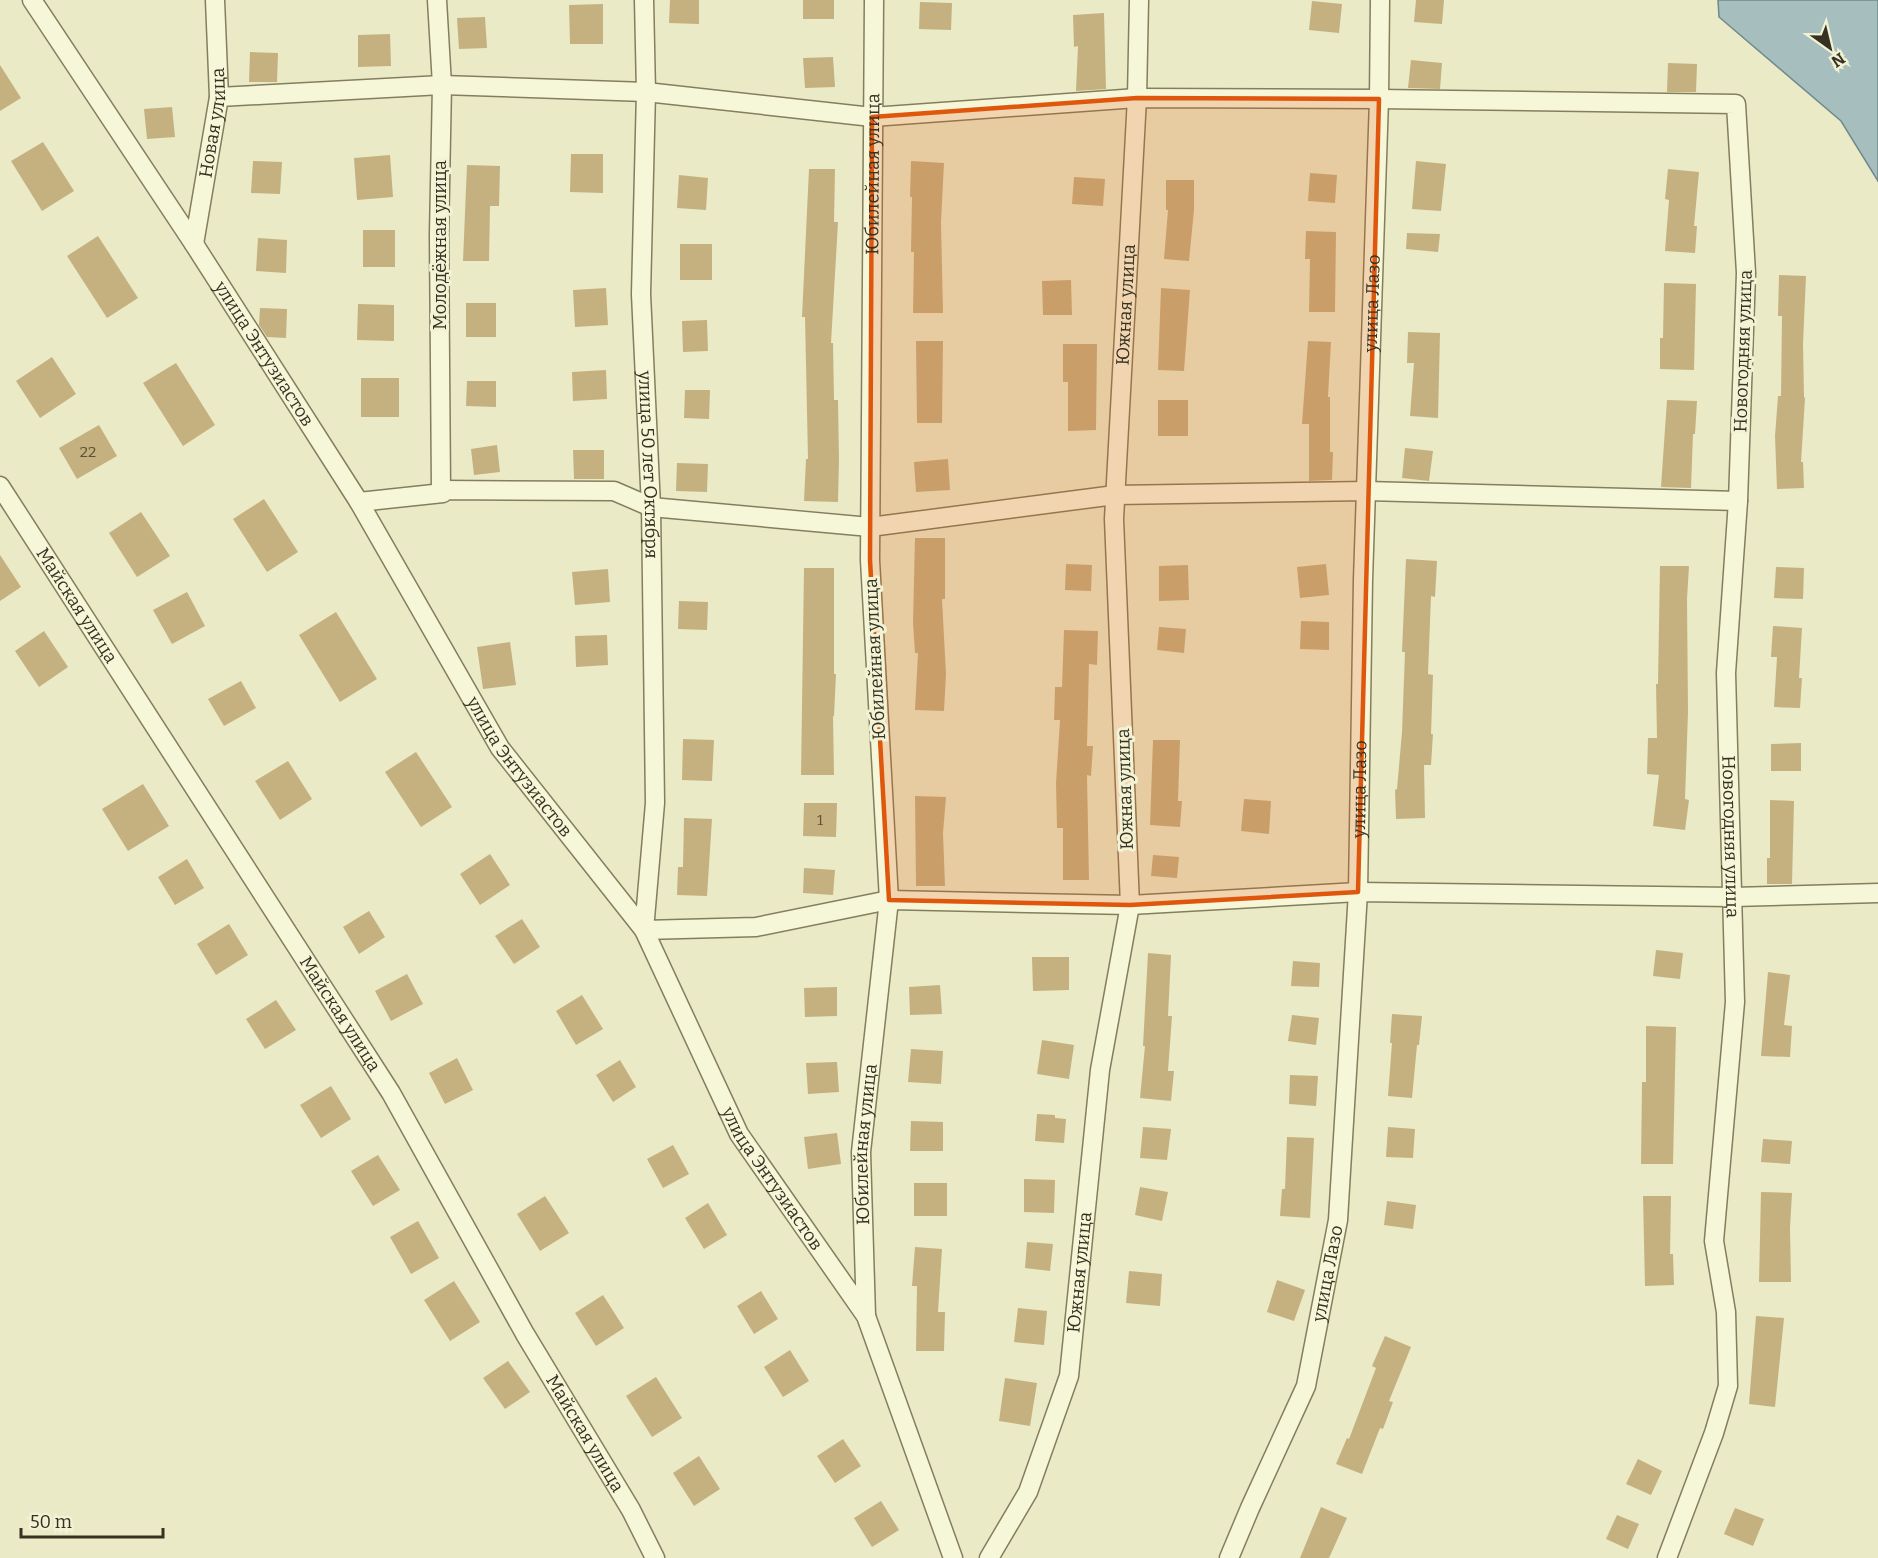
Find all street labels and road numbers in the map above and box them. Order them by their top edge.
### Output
street label: Новая улица [194,67,230,179]
street label: Юбилейная улица [861,93,884,255]
street label: Молодёжная улица [429,160,451,330]
street label: Южная улица [1111,243,1140,366]
street label: улица Лазо [1360,254,1385,354]
street label: Новогодняя улица [1729,269,1757,433]
street label: улица Энтузиастов [209,276,319,430]
street label: улица 50 лет Октября [634,369,663,559]
street label: Майская улица [32,543,122,667]
street label: Юбилейная улица [860,578,890,740]
street label: улица Энтузиастов [461,692,577,841]
street label: Южная улица [1112,728,1138,850]
street label: улица Лазо [1348,740,1371,839]
street label: Новогодняя улица [1717,755,1744,918]
street label: Майская улица [295,952,385,1076]
street label: Юбилейная улица [850,1062,882,1225]
street label: улица Энтузиастов [716,1102,828,1254]
street label: Южная улица [1062,1211,1097,1334]
street label: улица Лазо [1307,1223,1348,1325]
street label: Майская улица [541,1371,629,1496]

